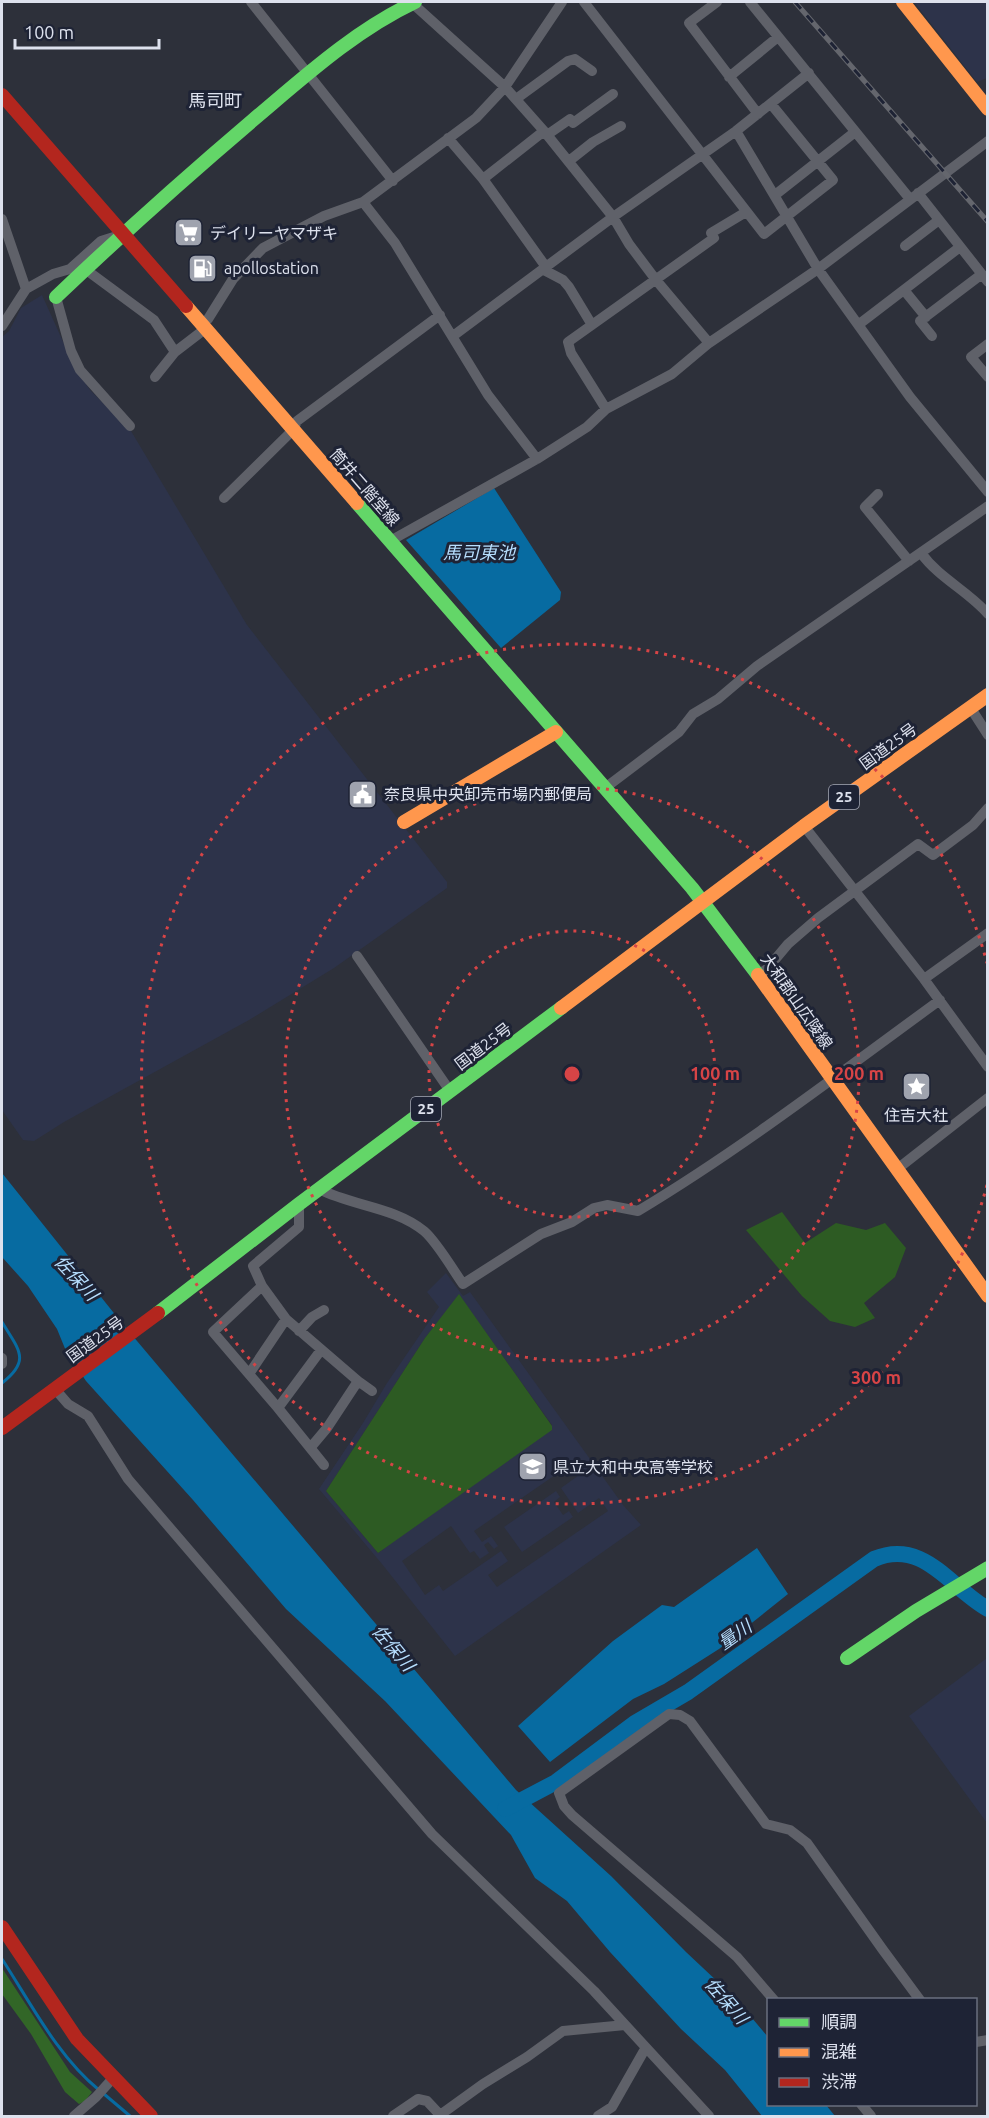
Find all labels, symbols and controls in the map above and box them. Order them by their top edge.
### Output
scale bar [15,12,159,50]
text: 100 m [24,22,74,42]
district label: 馬司町 [188,90,242,110]
supermarket icon: デイリーヤマザキ [173,217,205,249]
place label: デイリーヤマザキ [210,224,338,242]
fuel station icon: apollostation [187,252,219,284]
place label: apollostation [224,259,319,277]
street label: 筒井二階堂線 [327,445,403,529]
water label: 馬司東池 [443,542,517,562]
street label: 国道25号 [856,719,920,773]
public building icon: 奈良県中央卸売市場内郵便局 [347,778,379,810]
place label: 奈良県中央卸売市場内郵便局 [384,785,592,803]
road number: 25 [829,785,859,809]
street label: 大和郡山広陵線 [758,950,836,1052]
street label: 国道25号 [451,1019,515,1073]
text: 100 m [690,1063,740,1083]
text: 200 m [834,1063,884,1083]
centre of rings [562,1064,582,1084]
place icon: 住吉大社 [900,1071,932,1103]
road number: 25 [411,1097,441,1121]
place label: 住吉大社 [884,1106,948,1124]
water label: 佐保川 [51,1251,104,1305]
street label: 国道25号 [63,1312,127,1366]
text: 300 m [851,1367,901,1387]
school or university icon: 県立大和中央高等学校 [516,1451,548,1483]
place label: 県立大和中央高等学校 [553,1458,713,1476]
water label: 量川 [714,1615,757,1653]
water label: 佐保川 [369,1620,420,1676]
water label: 佐保川 [701,1973,753,2029]
legend [767,1998,977,2106]
text: 順調 [821,2011,857,2031]
text: 混雑 [821,2041,857,2061]
text: 渋滞 [821,2071,857,2091]

